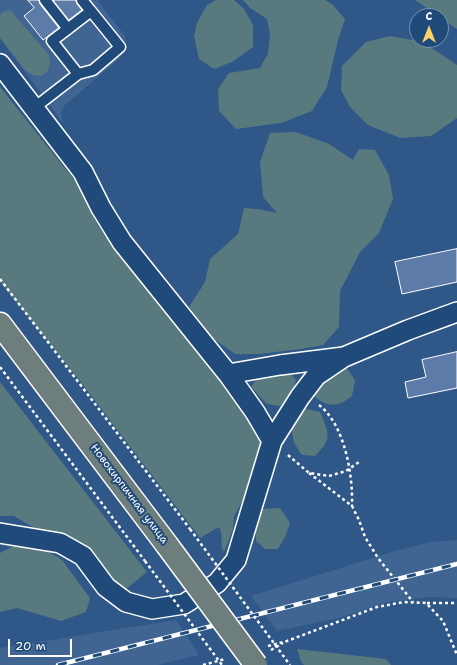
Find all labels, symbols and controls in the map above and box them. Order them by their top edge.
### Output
north arrow [409,8,449,48]
text: С [426,9,432,24]
street label: Новокирпичная улица [87,442,171,546]
scale bar [10,631,74,657]
text: 20 m [15,638,46,654]

